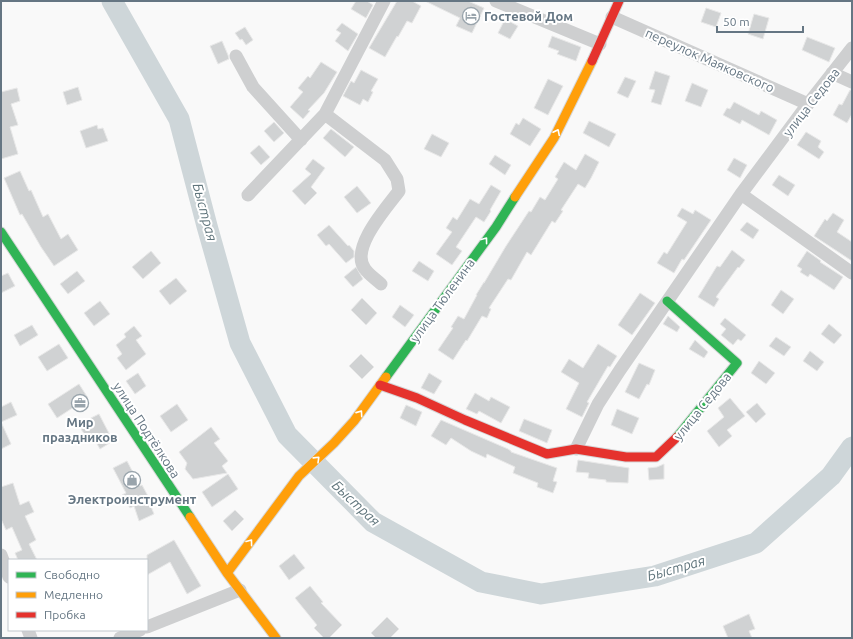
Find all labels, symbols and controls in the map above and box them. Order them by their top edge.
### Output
hotel icon: Гостевой Дом [461,6,481,26]
scale bar [717,8,803,34]
place label: Гостевой Дом [484,9,573,23]
text: 50 m [723,15,750,28]
street label: переулок Маяковского [643,25,777,95]
street label: улица Седова [780,65,842,139]
one-way arrow [552,128,560,136]
water label: Быстрая [190,181,220,243]
one-way arrow [481,238,488,245]
street label: улица Тюленина [407,256,477,344]
street label: улица Седова [671,369,733,443]
street label: улица Подтёлкова [111,380,183,480]
office icon: Мир праздников [70,393,90,413]
one-way arrow [355,411,362,418]
place label: Мир праздников [42,415,118,444]
one-way arrow [312,457,320,464]
shop icon: Электроинструмент [122,470,142,490]
water label: Быстрая [329,477,383,529]
place label: Электроинструмент [68,492,197,506]
one-way arrow [245,539,253,546]
water label: Быстрая [645,552,707,584]
legend [8,559,148,631]
text: Свободно [44,568,100,581]
text: Медленно [44,588,103,601]
text: Пробка [44,608,86,621]

